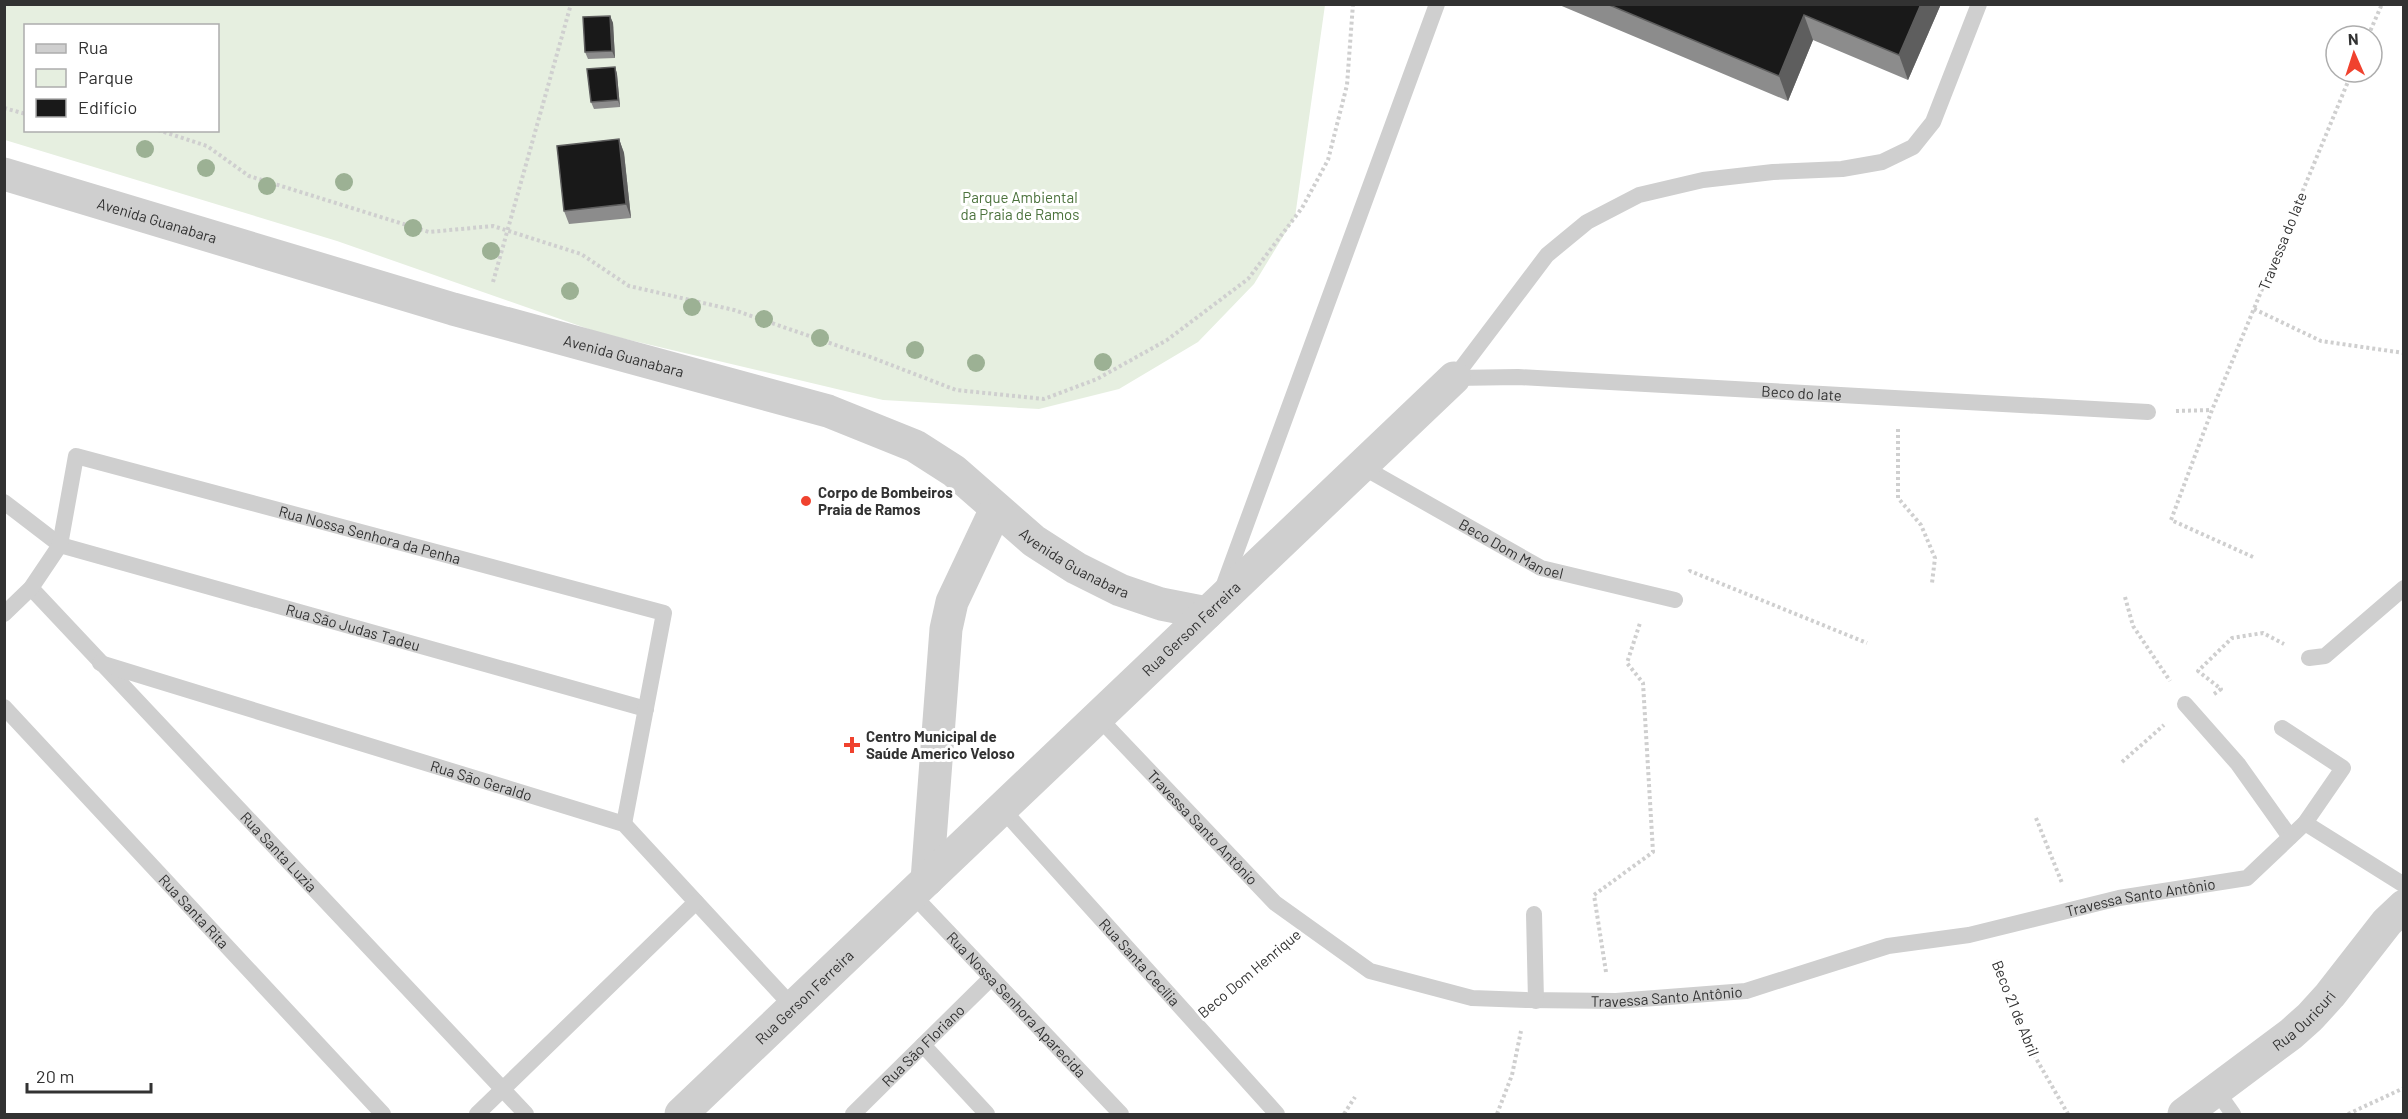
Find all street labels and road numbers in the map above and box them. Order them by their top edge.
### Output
street label: Travessa do Iate [2254,189,2310,293]
street label: Avenida Guanabara [95,194,219,247]
street label: Avenida Guanabara [562,331,686,380]
street label: Beco do Iate [1761,382,1842,404]
street label: Rua Nossa Senhora da Penha [277,502,463,567]
street label: Beco Dom Manoel [1456,515,1565,582]
street label: Avenida Guanabara [1016,524,1131,601]
street label: Rua Gerson Ferreira [1138,578,1244,679]
street label: Rua São Judas Tadeu [284,600,422,654]
street label: Rua São Geraldo [428,756,534,804]
street label: Travessa Santo Antônio [1144,766,1262,888]
street label: Rua Santa Luzia [237,808,321,895]
street label: Rua Santa Rita [155,870,233,952]
street label: Travessa Santo Antônio [2064,874,2216,920]
street label: Rua Santa Cecília [1096,915,1184,1009]
street label: Beco Dom Henrique [1194,925,1304,1021]
street label: Rua Nossa Senhora Aparecida [943,928,1090,1081]
street label: Rua Gerson Ferreira [751,946,857,1048]
street label: Beco 21 de Abril [1989,958,2043,1058]
street label: Travessa Santo Antônio [1591,982,1743,1010]
street label: Rua Ouricuri [2268,987,2339,1054]
street label: Rua São Floriano [878,1001,968,1090]

